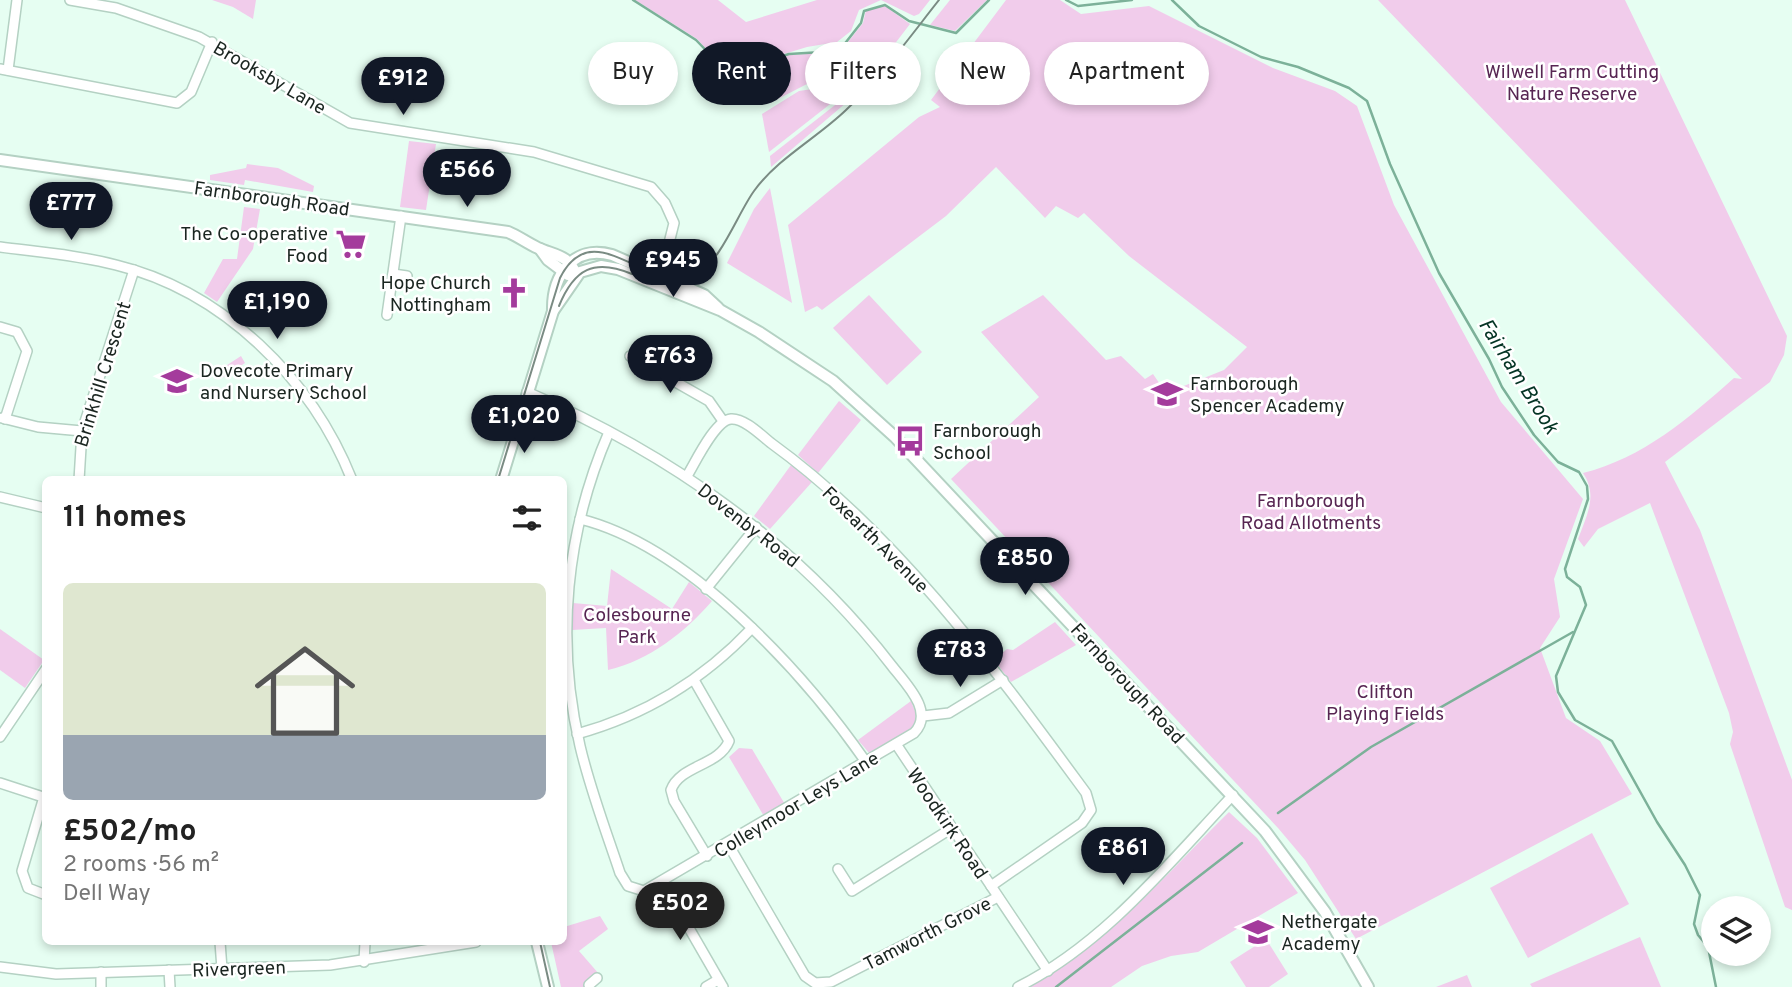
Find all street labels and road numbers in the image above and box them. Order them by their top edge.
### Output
street label: Brooksby Lane [208,37,330,121]
street label: Farnborough Road [192,177,351,223]
street label: Brinkhill Crescent [70,299,137,450]
street label: Dovenby Road [692,479,804,574]
street label: Foxearth Avenue [816,482,933,599]
street label: Farnborough Road [1064,619,1189,750]
street label: Colleymoor Leys Lane [710,747,884,864]
street label: Woodkirk Road [900,764,992,884]
street label: Tamworth Grove [860,892,996,977]
street label: Rivergreen [192,956,286,984]

